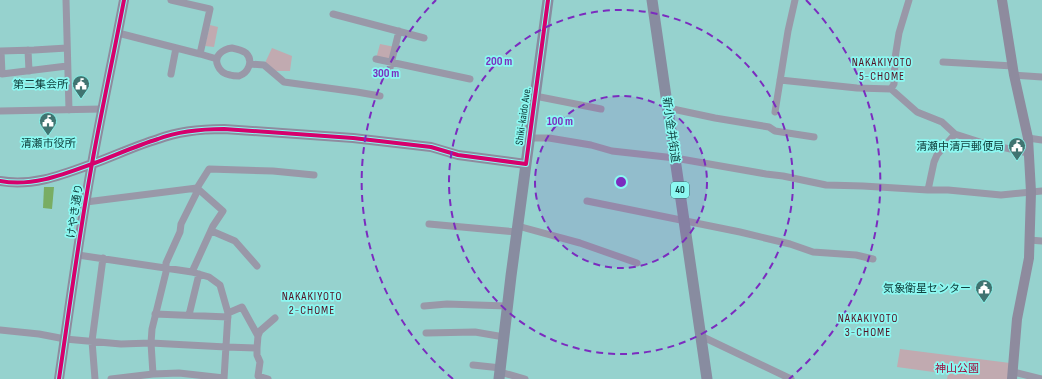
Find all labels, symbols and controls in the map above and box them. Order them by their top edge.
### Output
text: 200 m [486,54,512,69]
district label: NAKAKIYOTO 5-CHOME [852,55,912,84]
text: 300 m [373,66,399,81]
public building icon: 第二集会所 [71,74,91,99]
place label: 第二集会所 [13,78,69,91]
street label: Shiki-kaido Ave. [513,86,533,146]
street label: 新小金井街道 [660,96,682,164]
public building icon: 清瀬市役所 [38,111,58,136]
text: 100 m [547,114,573,129]
public building icon: 清瀬中清戸郵便局 [1007,136,1027,161]
place label: 清瀬市役所 [21,137,76,150]
place label: 清瀬中清戸郵便局 [916,140,1004,153]
centre of rings [614,175,628,189]
road number: 40 [671,182,689,198]
street label: けやき通り [64,183,86,239]
public building icon: 気象衛星センター [974,278,994,303]
place label: 気象衛星センター [883,282,971,295]
district label: NAKAKIYOTO 2-CHOME [282,289,342,318]
district label: NAKAKIYOTO 3-CHOME [838,311,898,340]
park label: 神山公園 [935,362,979,375]

